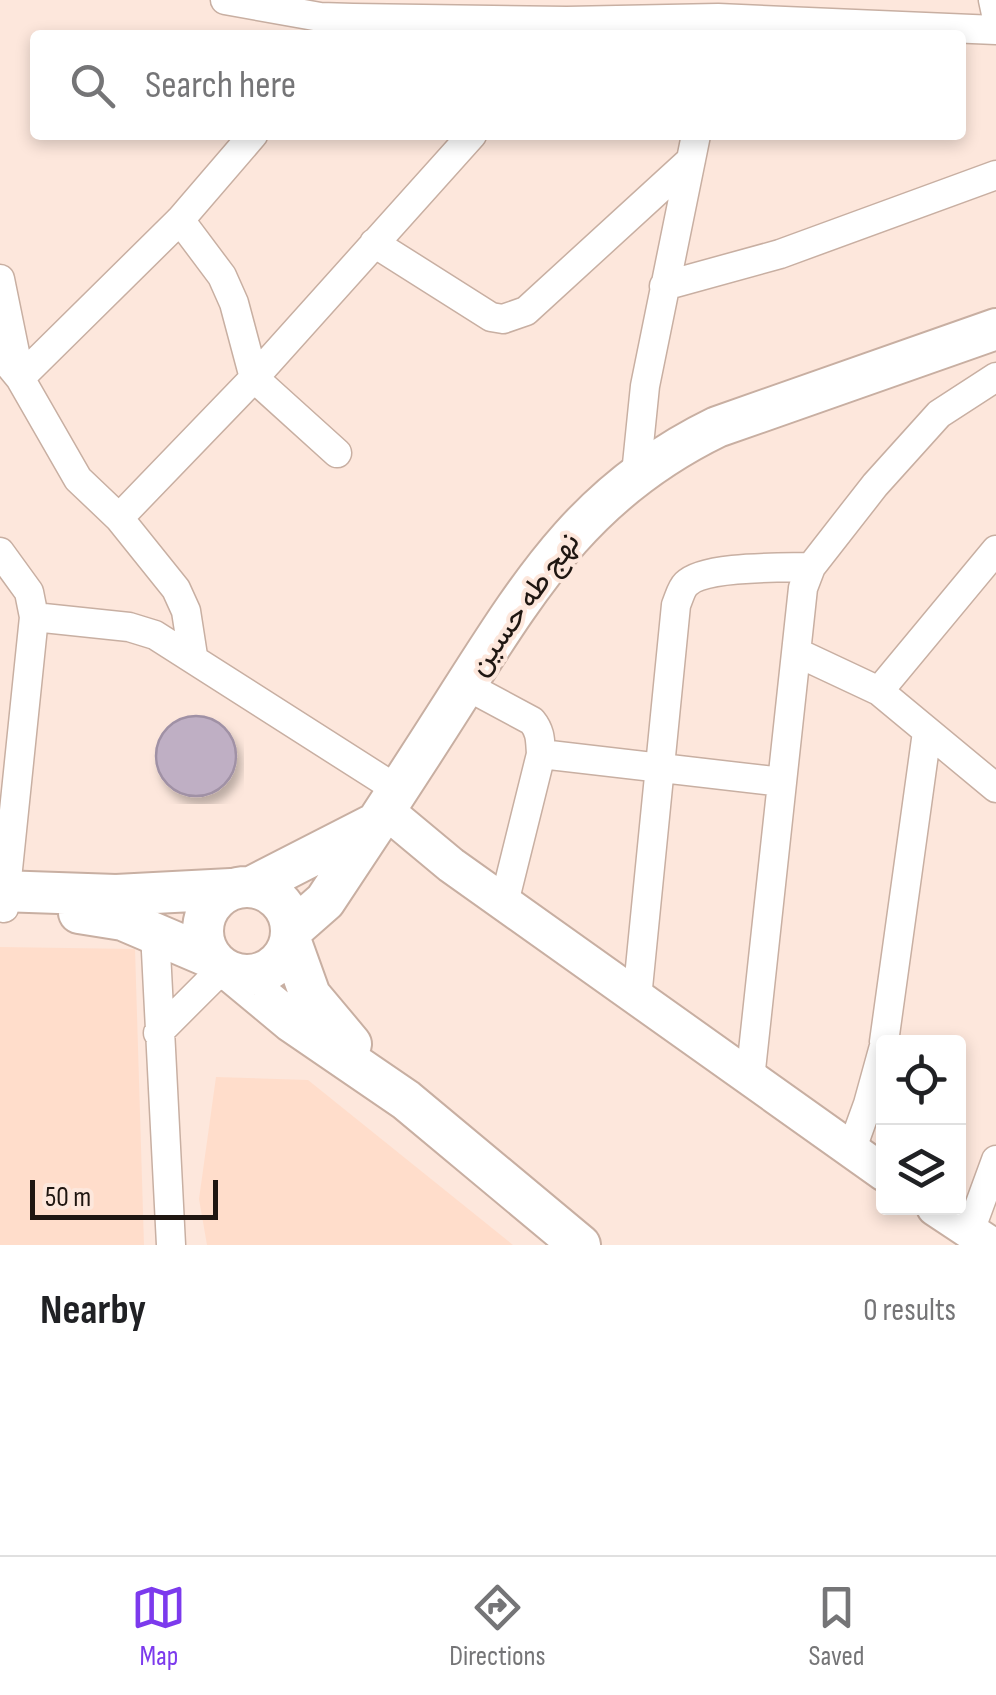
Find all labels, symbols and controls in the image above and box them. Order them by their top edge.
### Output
search box [30,30,966,140]
icon: search [65,58,120,113]
text: Search here [145,63,296,108]
street label: نهج طه حسين [460,526,589,683]
map controls [876,1035,966,1215]
button: locate [876,1035,966,1125]
button: layers [876,1125,966,1215]
scale bar [30,1175,218,1220]
text: 50 m [45,1181,91,1214]
text: Nearby [40,1285,146,1336]
text: 0 results [863,1291,956,1330]
tab: Map [131,1580,186,1673]
tab: Directions [449,1580,546,1673]
tab: Saved [808,1580,865,1673]

